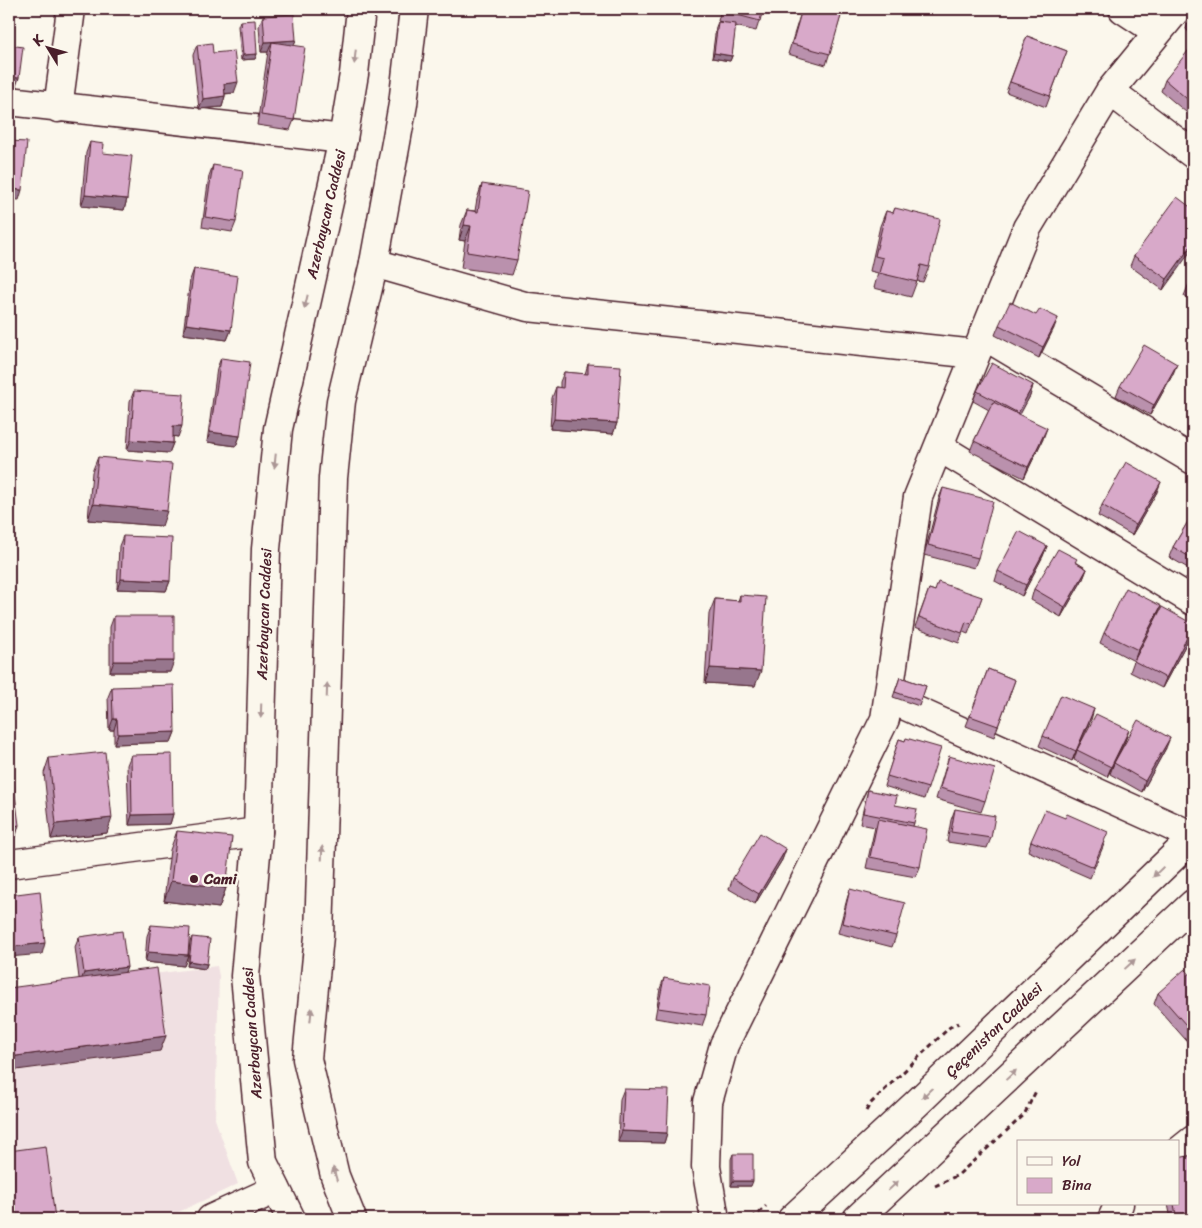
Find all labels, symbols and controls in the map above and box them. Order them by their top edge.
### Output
north arrow [22,22,72,72]
text: K [25,28,51,52]
one-way arrow [351,50,359,66]
street label: Azerbaycan Caddesi [298,146,354,282]
one-way arrow [302,295,310,310]
one-way arrow [271,454,279,470]
street label: Azerbaycan Caddesi [249,547,279,681]
one-way arrow [323,682,331,698]
one-way arrow [257,703,265,719]
one-way arrow [318,844,326,860]
one-way arrow [1152,865,1164,877]
place label: Cami [203,866,237,892]
marker: Cami [188,873,200,885]
one-way arrow [1123,958,1135,970]
street label: Azerbaycan Caddesi [234,965,270,1101]
street label: Çeçenistan Caddesi [939,976,1050,1084]
one-way arrow [308,1006,316,1022]
one-way arrow [1005,1069,1017,1081]
one-way arrow [922,1087,934,1099]
legend [1017,1140,1180,1206]
text: Yol [1062,1148,1081,1174]
one-way arrow [330,1166,338,1181]
text: Bina [1062,1172,1092,1198]
one-way arrow [886,1180,898,1192]

